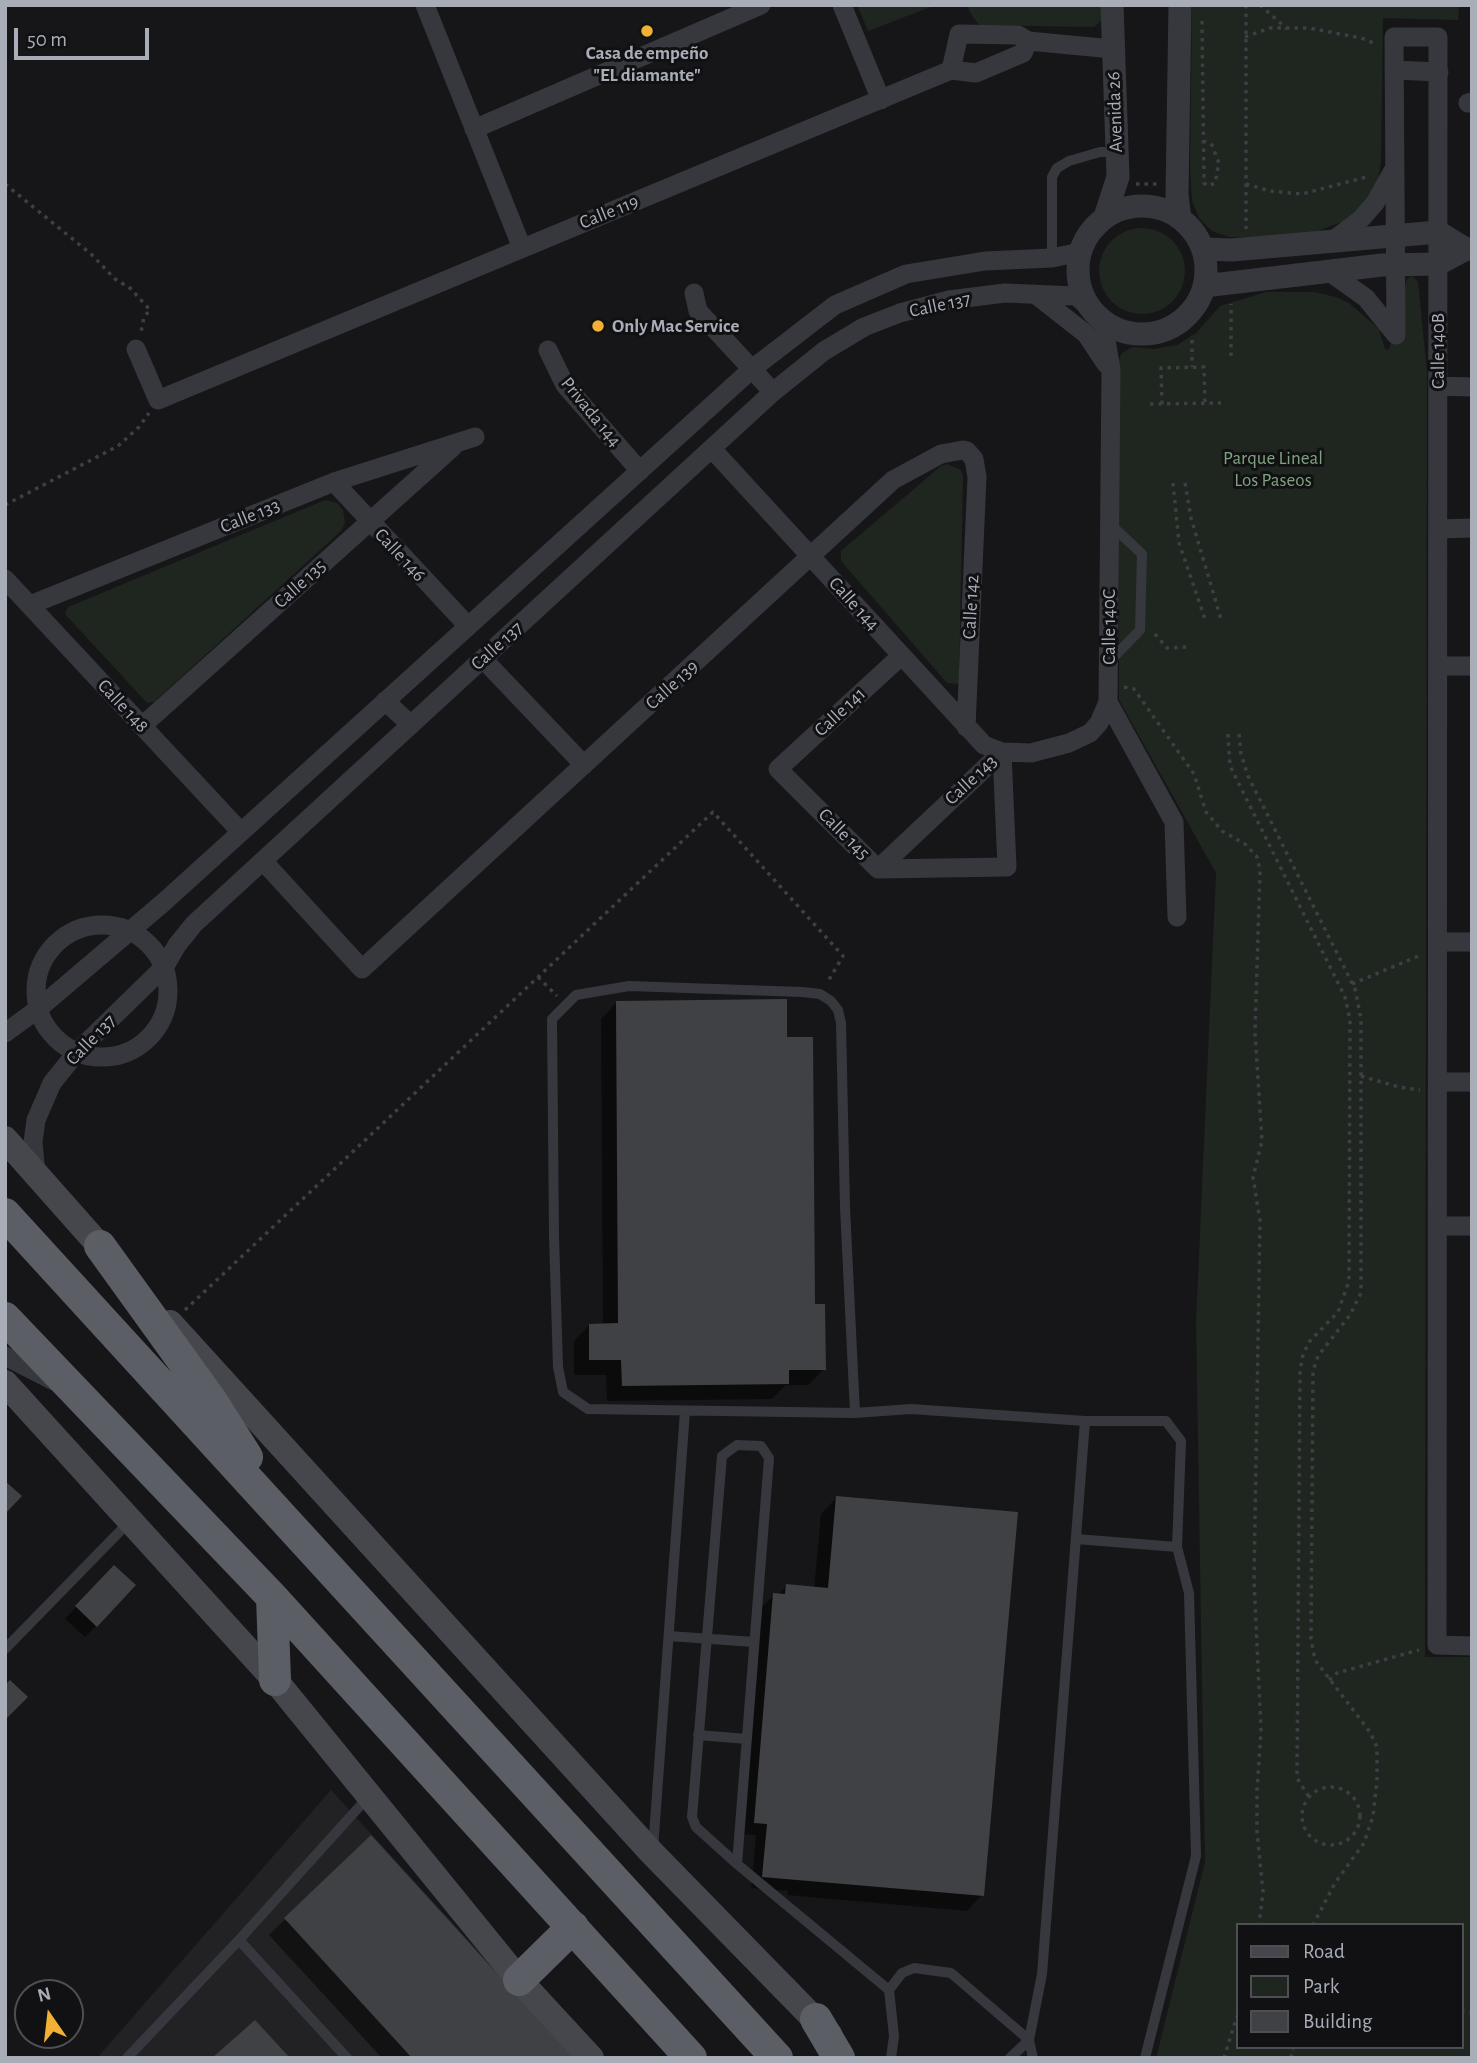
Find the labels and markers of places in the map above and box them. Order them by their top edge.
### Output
marker: Casa de empeño "EL diamante" [639,23,655,39]
place label: Casa de empeño "EL diamante" [586,42,708,86]
place label: Only Mac Service [612,315,739,337]
marker: Only Mac Service [590,318,606,334]

